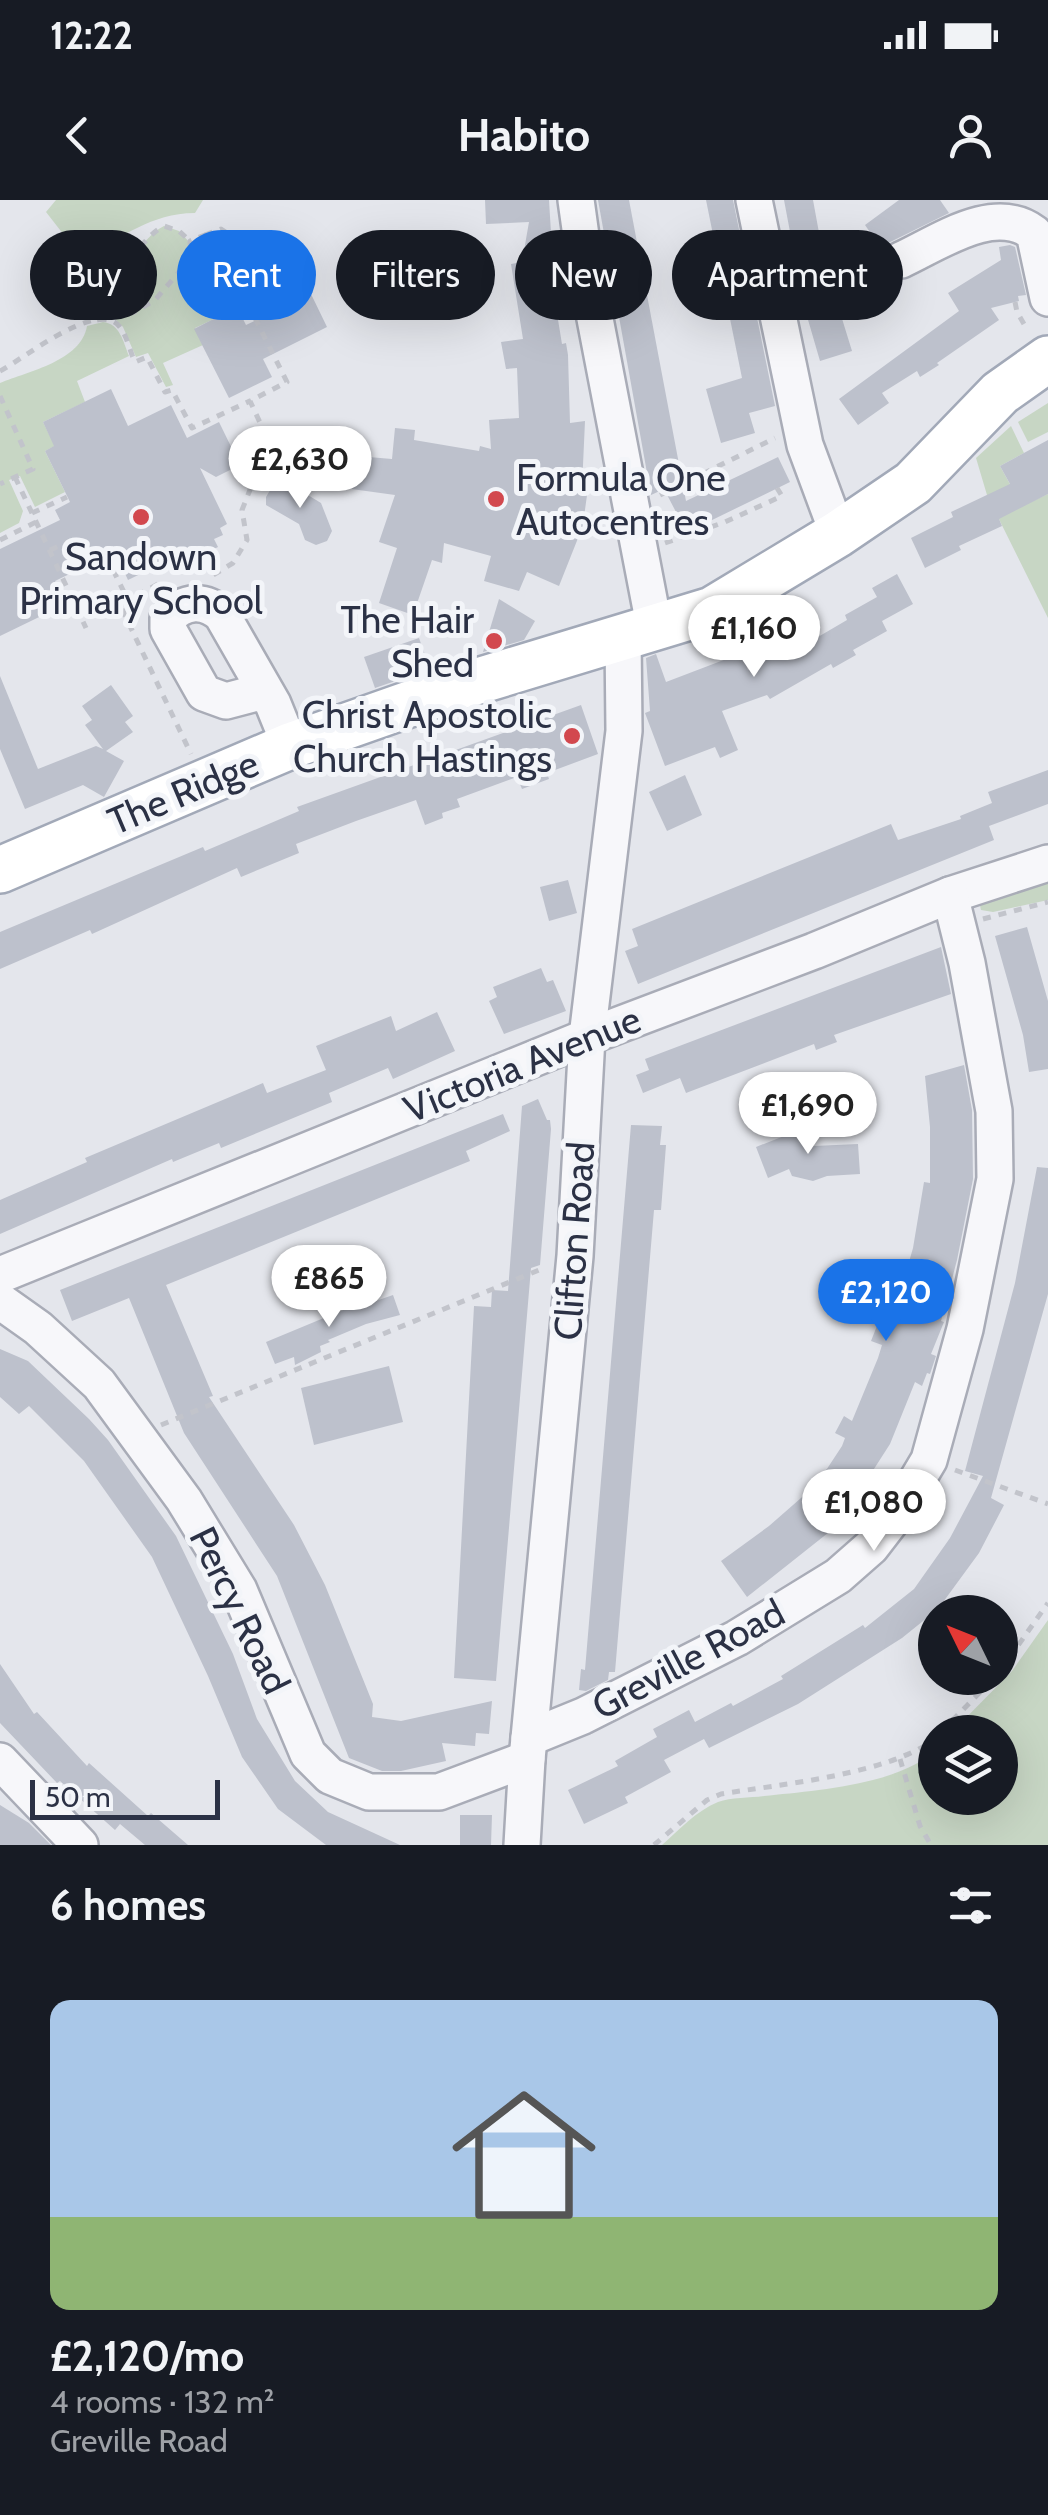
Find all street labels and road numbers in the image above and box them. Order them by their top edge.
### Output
street label: The Ridge [101,739,265,845]
street label: Victoria Avenue [397,995,647,1133]
street label: Clifton Road [544,1140,604,1342]
street label: Percy Road [180,1519,300,1701]
street label: Greville Road [584,1589,792,1729]

